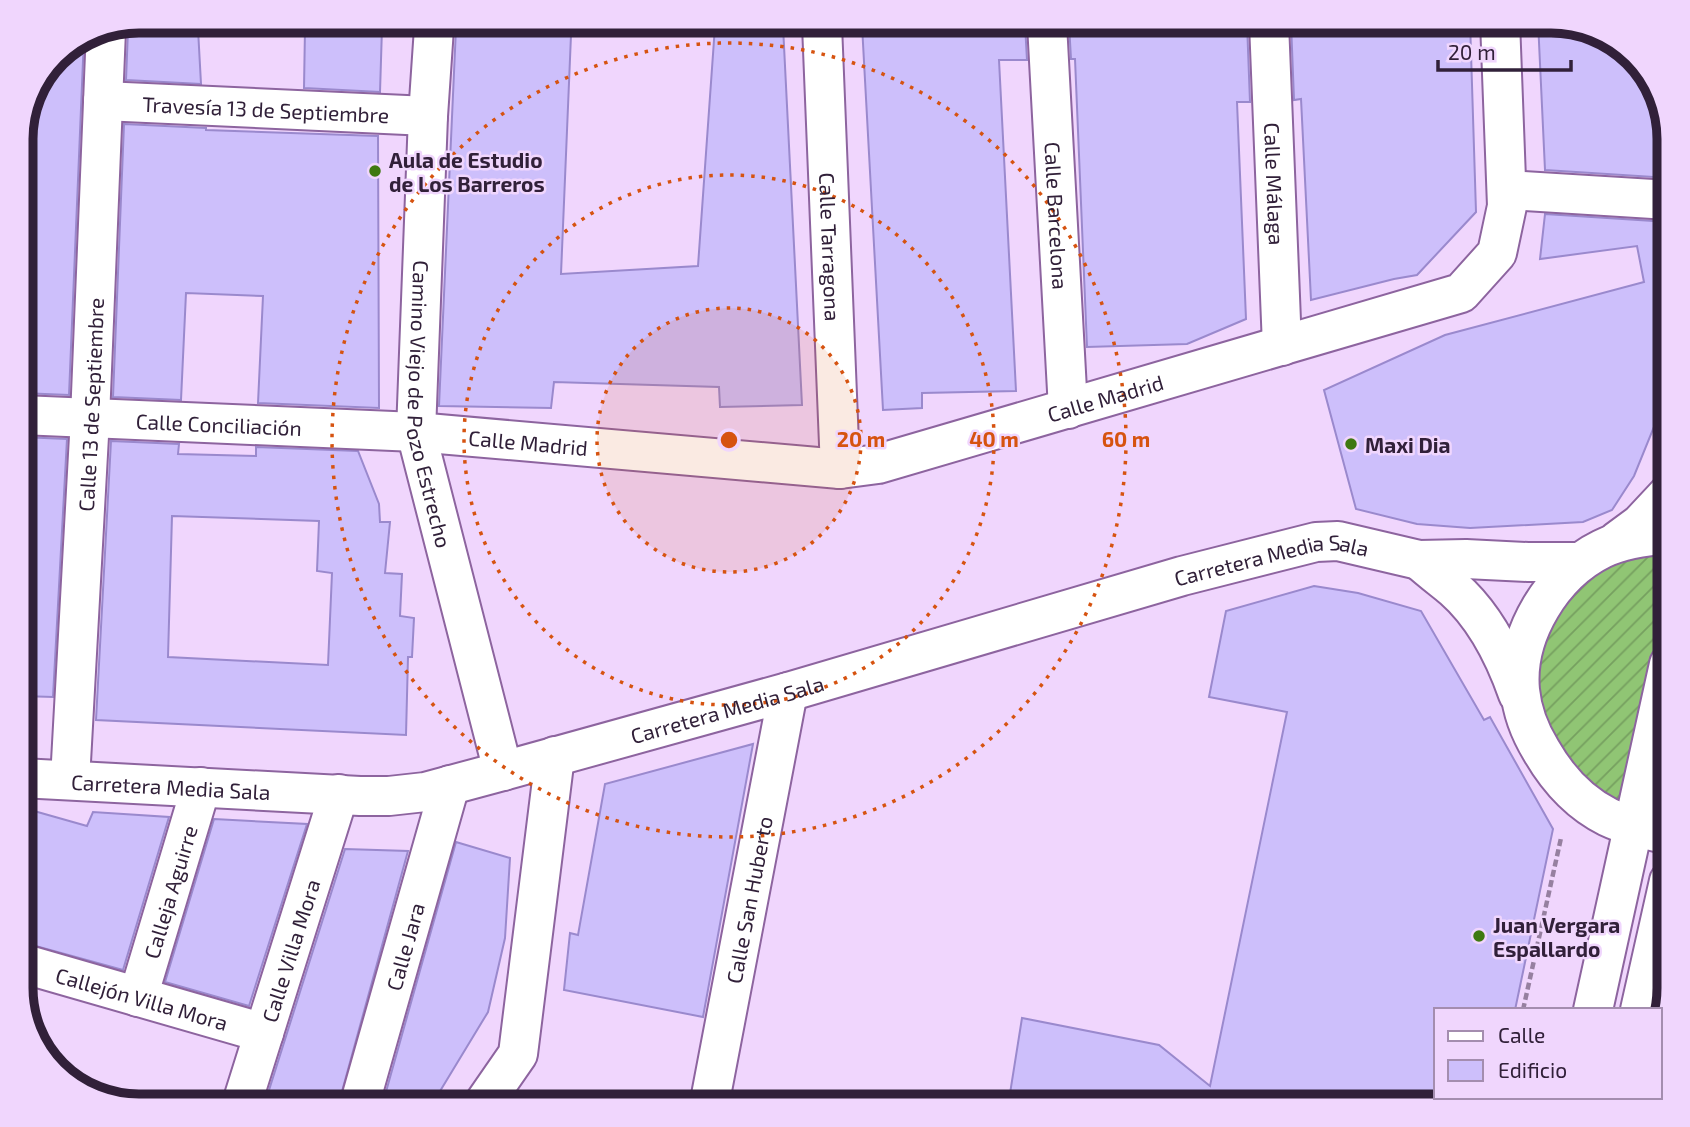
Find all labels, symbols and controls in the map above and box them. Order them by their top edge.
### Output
scale bar [1438,28,1571,72]
text: 20 m [1448,39,1496,64]
street label: Travesía 13 de Septiembre [142,90,390,127]
street label: Calle Málaga [1261,122,1290,246]
street label: Calle Barcelona [1041,141,1074,290]
place label: Aula de Estudio de Los Barreros [389,147,545,196]
marker: Aula de Estudio de Los Barreros [367,163,383,179]
street label: Calle Tarragona [815,172,846,322]
street label: Camino Viejo de Pozo Estrecho [403,260,458,550]
street label: Calle 13 de Septiembre [72,297,107,512]
street label: Calle Madrid [1044,369,1166,426]
street label: Calle Conciliación [135,407,302,440]
street label: Calle Madrid [468,424,589,459]
text: 20 m [837,426,885,451]
text: 40 m [969,426,1019,451]
text: 60 m [1102,426,1150,451]
centre of rings [717,428,741,452]
place label: Maxi Dia [1365,432,1451,457]
marker: Maxi Dia [1343,436,1359,452]
street label: Carretera Media Sala [1171,528,1372,590]
street label: Carretera Media Sala [628,670,827,748]
street label: Carretera Media Sala [70,768,271,804]
street label: Calle San Huberto [720,814,777,985]
street label: Calleja Aguirre [138,822,201,961]
street label: Calle Villa Mora [256,876,324,1025]
street label: Calle Jara [380,900,429,993]
place label: Juan Vergara Espallardo [1493,912,1620,961]
marker: Juan Vergara Espallardo [1471,928,1487,944]
street label: Callejón Villa Mora [53,961,231,1035]
legend [1434,1008,1662,1099]
text: Calle [1498,1022,1545,1047]
text: Edificio [1498,1057,1567,1082]

